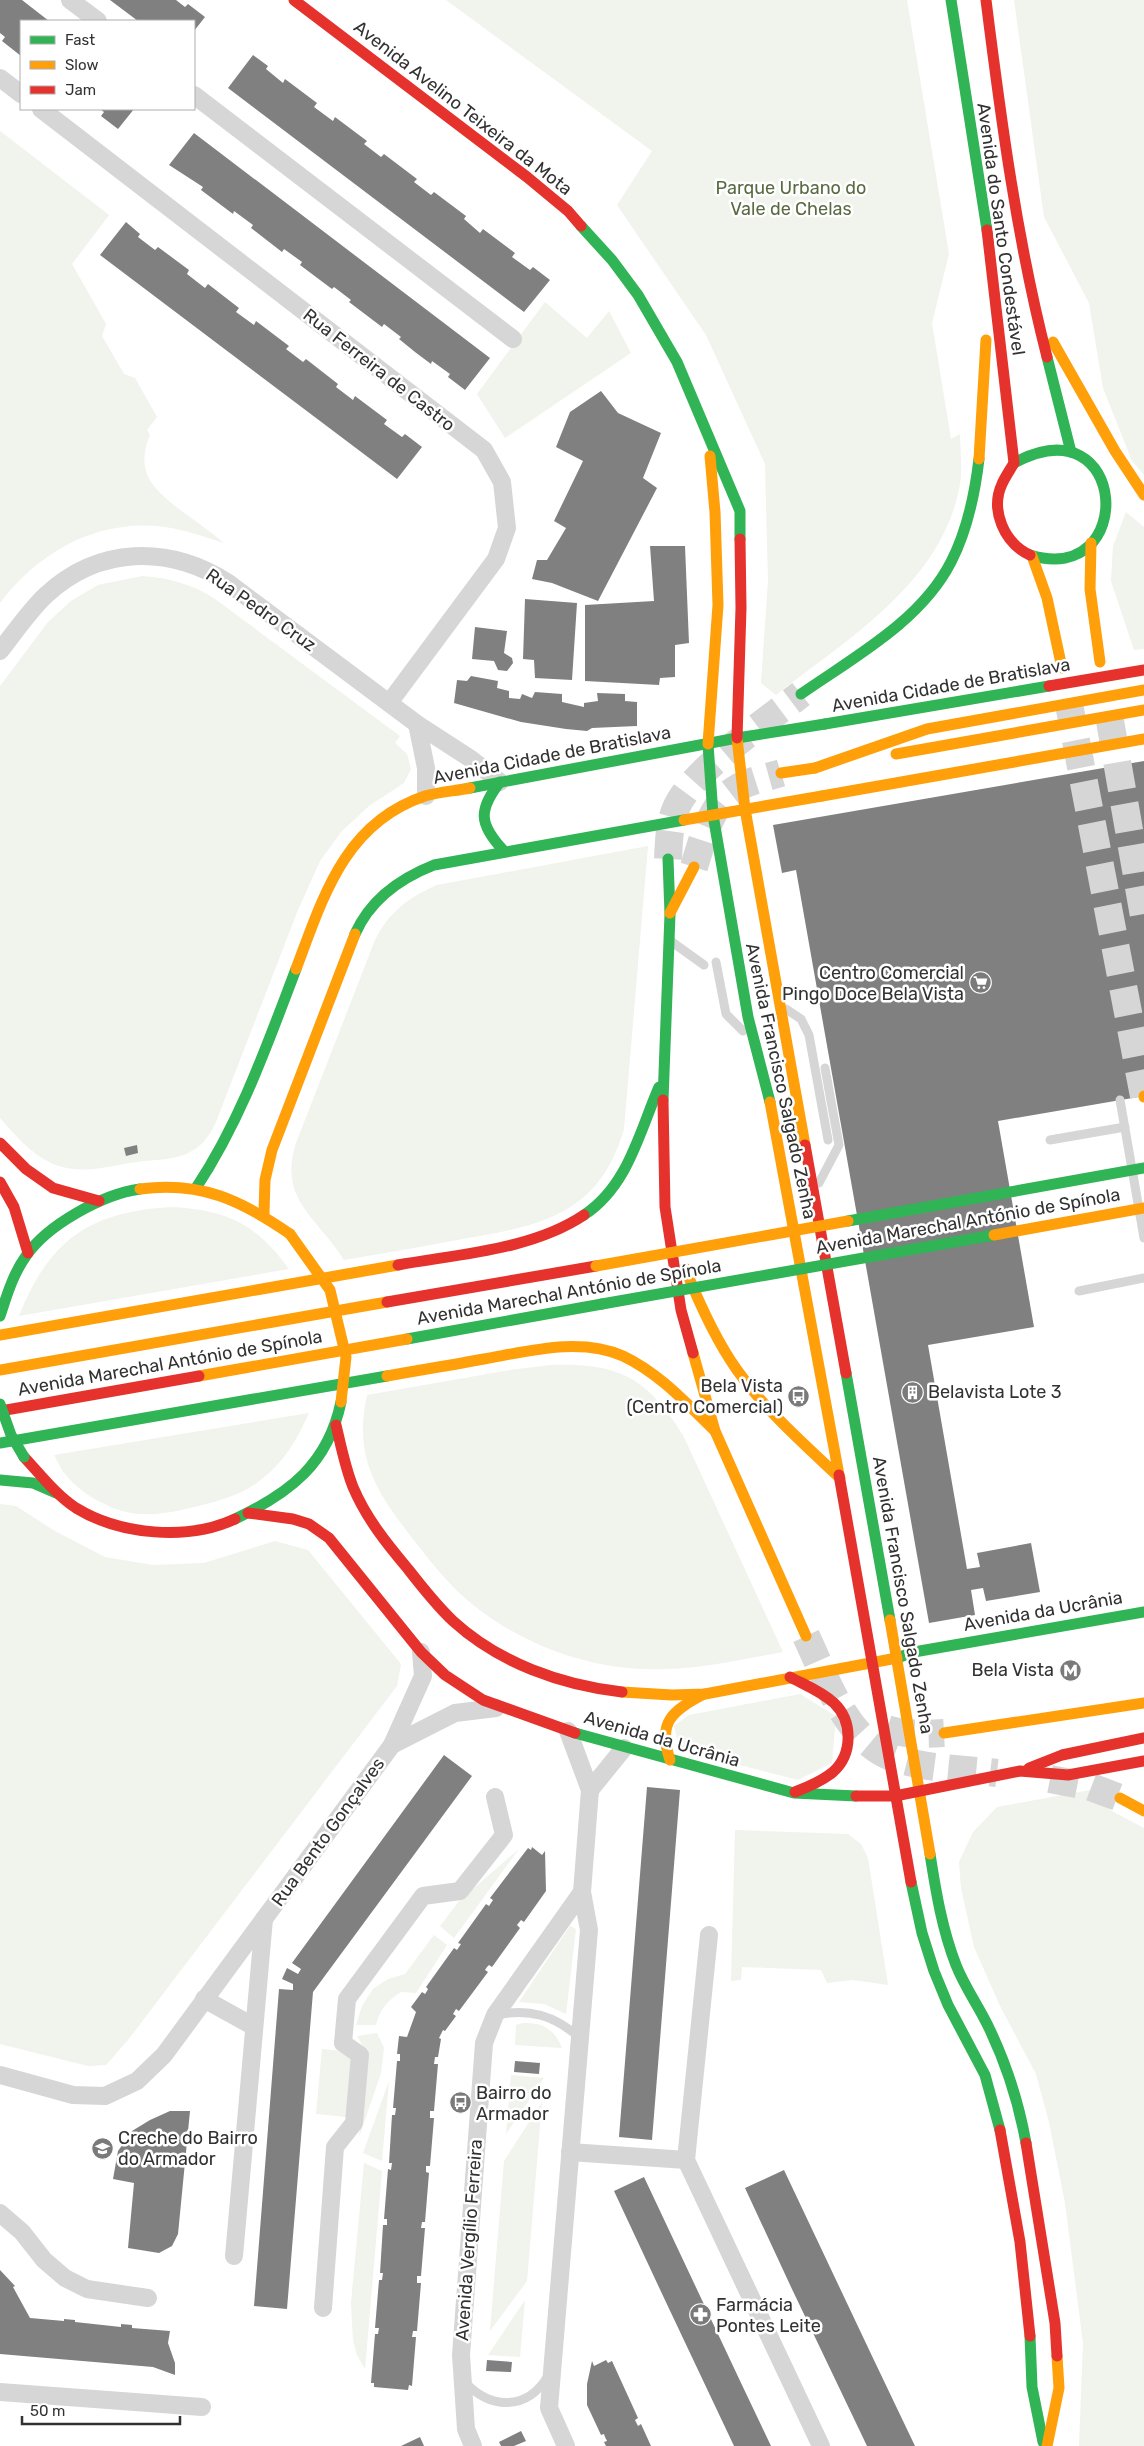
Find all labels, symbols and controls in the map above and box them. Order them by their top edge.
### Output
street label: Avenida Avelino Teixeira da Mota [350,16,576,200]
legend [20,20,195,110]
text: Fast [65,31,95,49]
text: Slow [65,56,98,74]
text: Jam [65,81,96,99]
street label: Avenida do Santo Condestável [972,101,1030,357]
park label: Parque Urbano do Vale de Chelas [716,177,866,220]
street label: Rua Ferreira de Castro [299,304,459,436]
street label: Rua Pedro Cruz [202,564,320,656]
street label: Avenida Cidade de Bratislava [830,653,1072,717]
street label: Avenida Cidade de Bratislava [431,721,673,789]
street label: Avenida Francisco Salgado Zenha [741,941,821,1221]
place label: Centro Comercial Pingo Doce Bela Vista [782,962,964,1005]
supermarket icon: Centro Comercial Pingo Doce Bela Vista [968,971,992,995]
street label: Avenida Marechal António de Spínola [814,1183,1122,1259]
street label: Avenida Marechal António de Spínola [415,1254,723,1330]
street label: Avenida Marechal António de Spínola [16,1325,324,1401]
place label: Bela Vista (Centro Comercial) [626,1375,783,1418]
building icon: Belavista Lote 3 [900,1380,924,1404]
place label: Belavista Lote 3 [928,1381,1062,1403]
bus stop icon: Bela Vista (Centro Comercial) [787,1384,811,1408]
street label: Avenida Francisco Salgado Zenha [868,1454,938,1736]
street label: Avenida da Ucrânia [962,1586,1124,1636]
metro station icon: Bela Vista [1058,1658,1082,1682]
place label: Bela Vista [971,1659,1054,1681]
street label: Avenida da Ucrânia [582,1706,742,1772]
street label: Rua Bento Gonçalves [267,1753,389,1911]
place label: Bairro do Armador [476,2082,552,2125]
bus stop icon: Bairro do Armador [448,2091,472,2115]
place label: Creche do Bairro do Armador [118,2127,258,2170]
school or university icon: Creche do Bairro do Armador [90,2136,114,2160]
street label: Avenida Vergílio Ferreira [451,2138,487,2342]
place label: Farmácia Pontes Leite [716,2294,821,2337]
pharmacy icon: Farmácia Pontes Leite [688,2303,712,2327]
scale bar [22,2394,180,2426]
text: 50 m [30,2402,65,2420]

